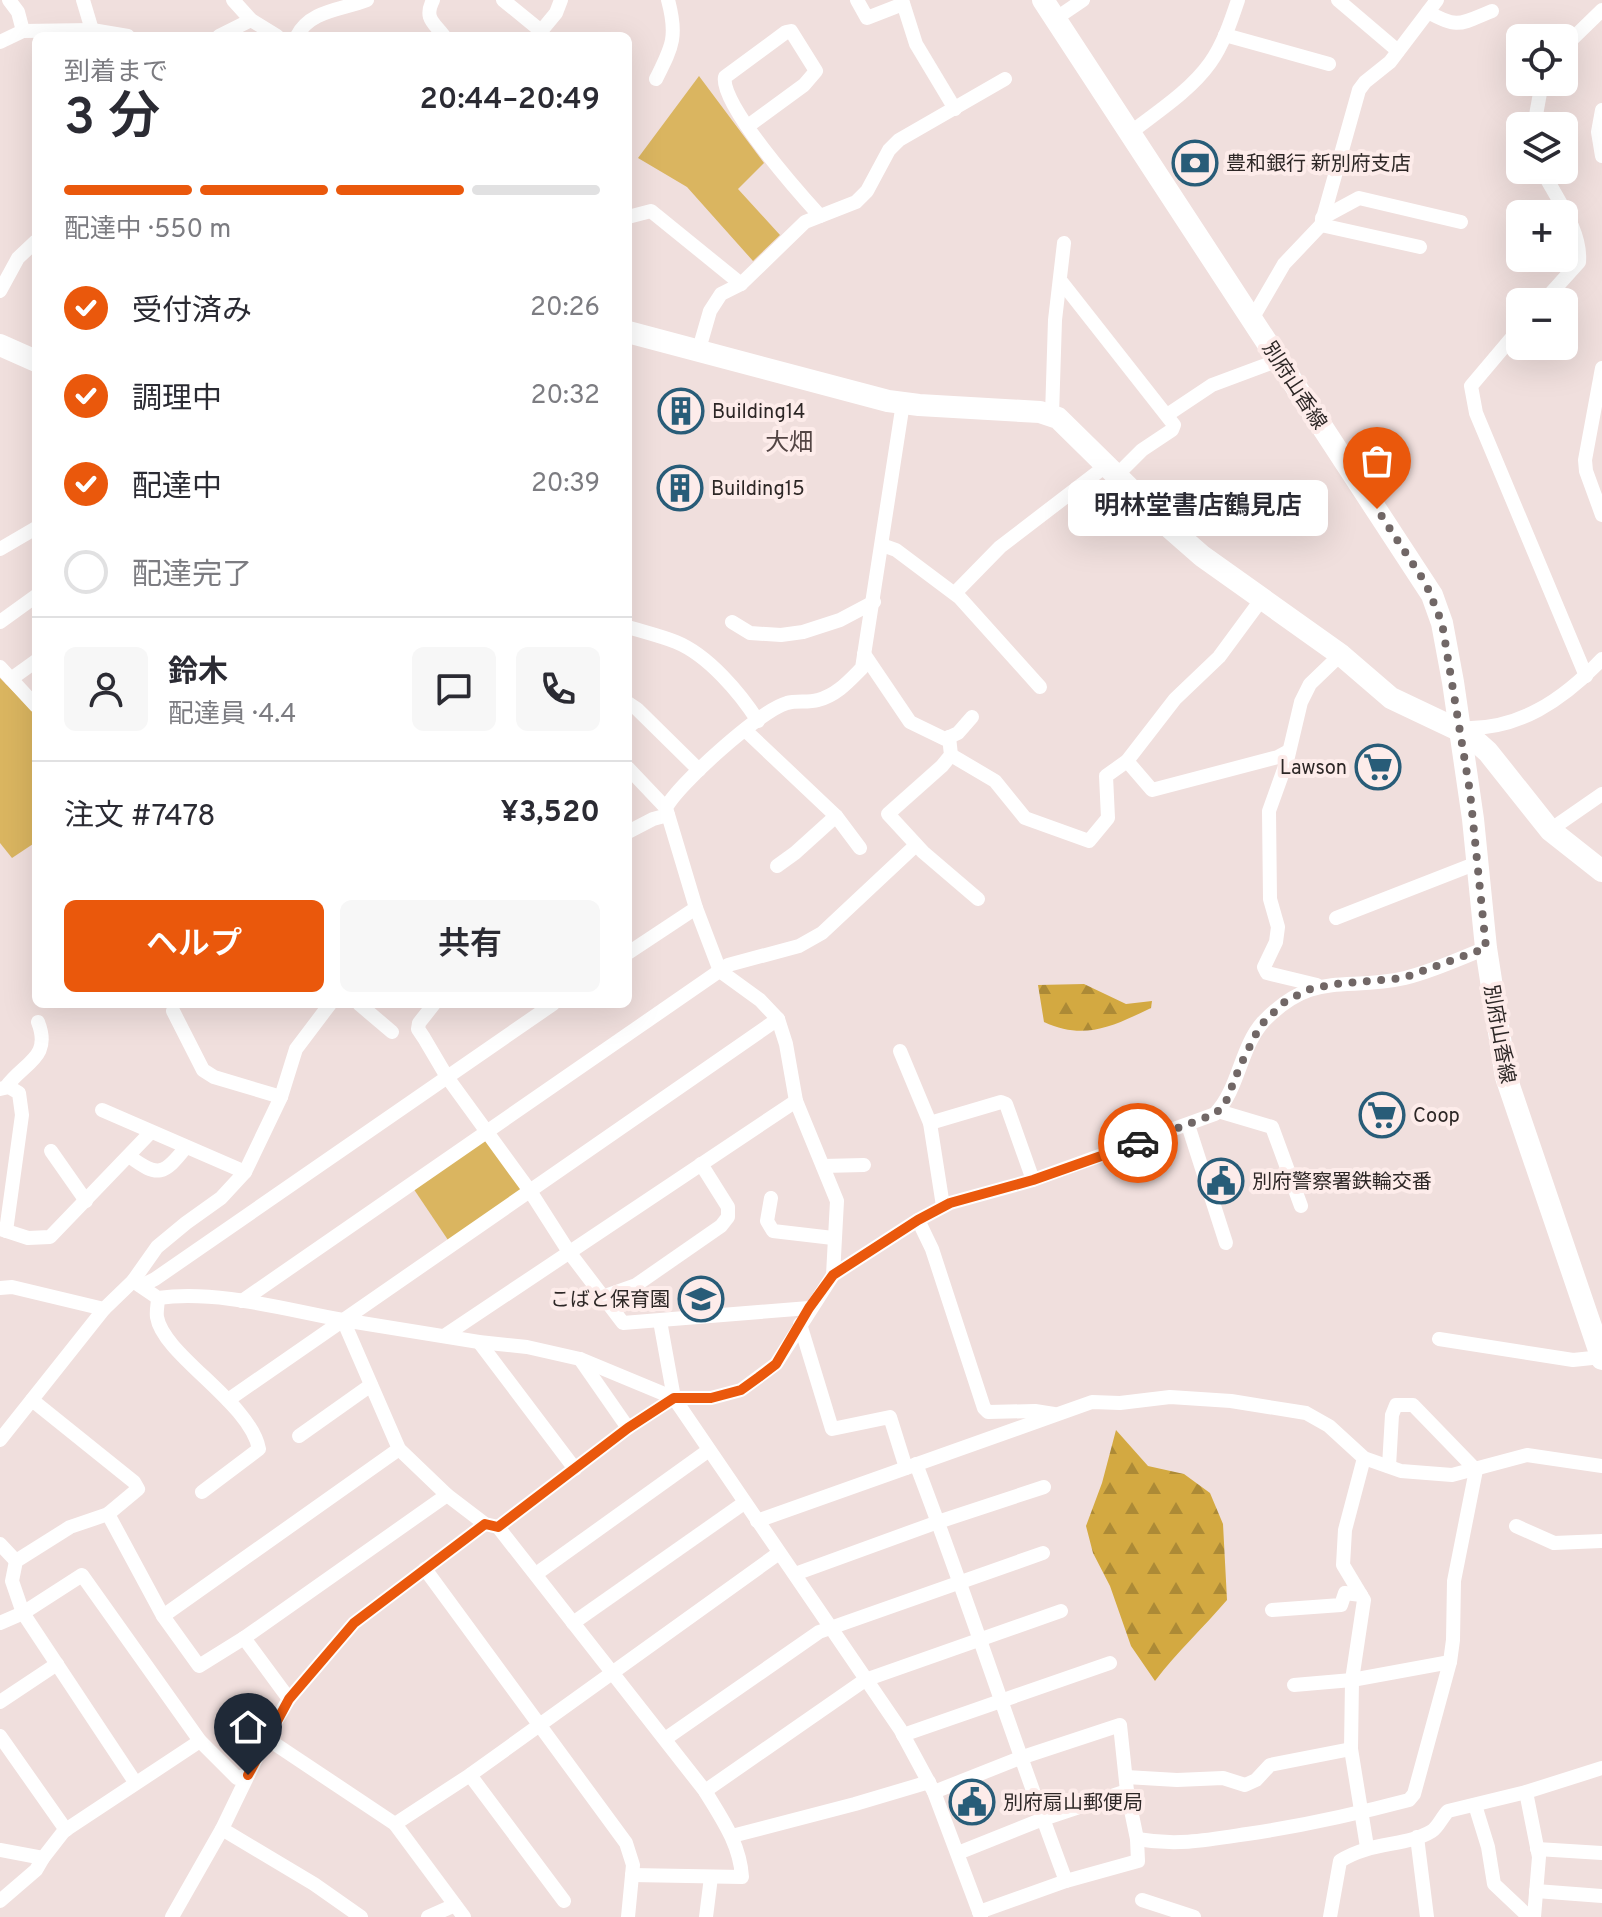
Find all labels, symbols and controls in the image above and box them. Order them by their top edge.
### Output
map controls [1506,24,1578,360]
button: locate [1506,24,1578,96]
text: 到着まで [64,57,168,90]
text: 20:44–20:49 [420,82,600,119]
text: 3 分 [64,87,160,153]
button: layers [1506,112,1578,184]
bank icon: 豊和銀行 新別府支店 [1171,139,1219,187]
place label: 豊和銀行 新別府支店 [1226,152,1411,178]
button: + [1506,200,1578,272]
text: 配達中 · 550 m [64,214,231,247]
icon: check [64,286,108,330]
button: − [1506,288,1578,360]
text: 20:26 [530,292,600,325]
text: 受付済み [132,294,252,331]
street label: 別府山香線 [1255,337,1331,435]
icon: check [64,374,108,418]
text: 20:32 [531,380,600,413]
text: 調理中 [132,382,222,419]
building icon: Building14 [657,387,705,435]
place label: Building14 [712,400,805,426]
pin [1343,427,1411,509]
district label: 大畑 [765,429,813,459]
icon: bag [1355,439,1399,483]
icon: check [64,462,108,506]
building icon: Building15 [656,464,704,512]
text: 20:39 [531,468,600,501]
text: 配達中 [132,470,222,507]
place label: Building15 [711,477,805,503]
callout: 明林堂書店鶴見店 [1069,481,1329,537]
text: 明林堂書店鶴見店 [1094,491,1302,524]
text: 配達完了 [132,558,252,595]
button: person [64,647,148,731]
button: chat [412,647,496,731]
button: phone [516,647,600,731]
text: 鈴木 [168,655,228,692]
text: 配達員 · 4.4 [168,699,296,732]
supermarket icon: Lawson [1354,743,1402,791]
place label: Lawson [1280,756,1347,782]
text: ¥3,520 [501,795,600,832]
text: 注文 #7478 [64,799,216,836]
button: ヘルプ [64,900,324,992]
button: 共有 [340,900,600,992]
street label: 別府山香線 [1477,983,1520,1086]
supermarket icon: Coop [1358,1091,1406,1139]
courier [1098,1103,1178,1183]
place label: Coop [1413,1104,1460,1130]
icon: car [1116,1121,1160,1165]
public building icon: 別府警察署鉄輪交番 [1197,1157,1245,1205]
place label: 別府警察署鉄輪交番 [1252,1170,1432,1196]
school or university icon: こばと保育園 [677,1275,725,1323]
place label: こばと保育園 [550,1288,670,1314]
pin [214,1693,282,1775]
icon: home [226,1705,270,1749]
public building icon: 別府扇山郵便局 [948,1778,996,1826]
place label: 別府扇山郵便局 [1003,1791,1143,1817]

